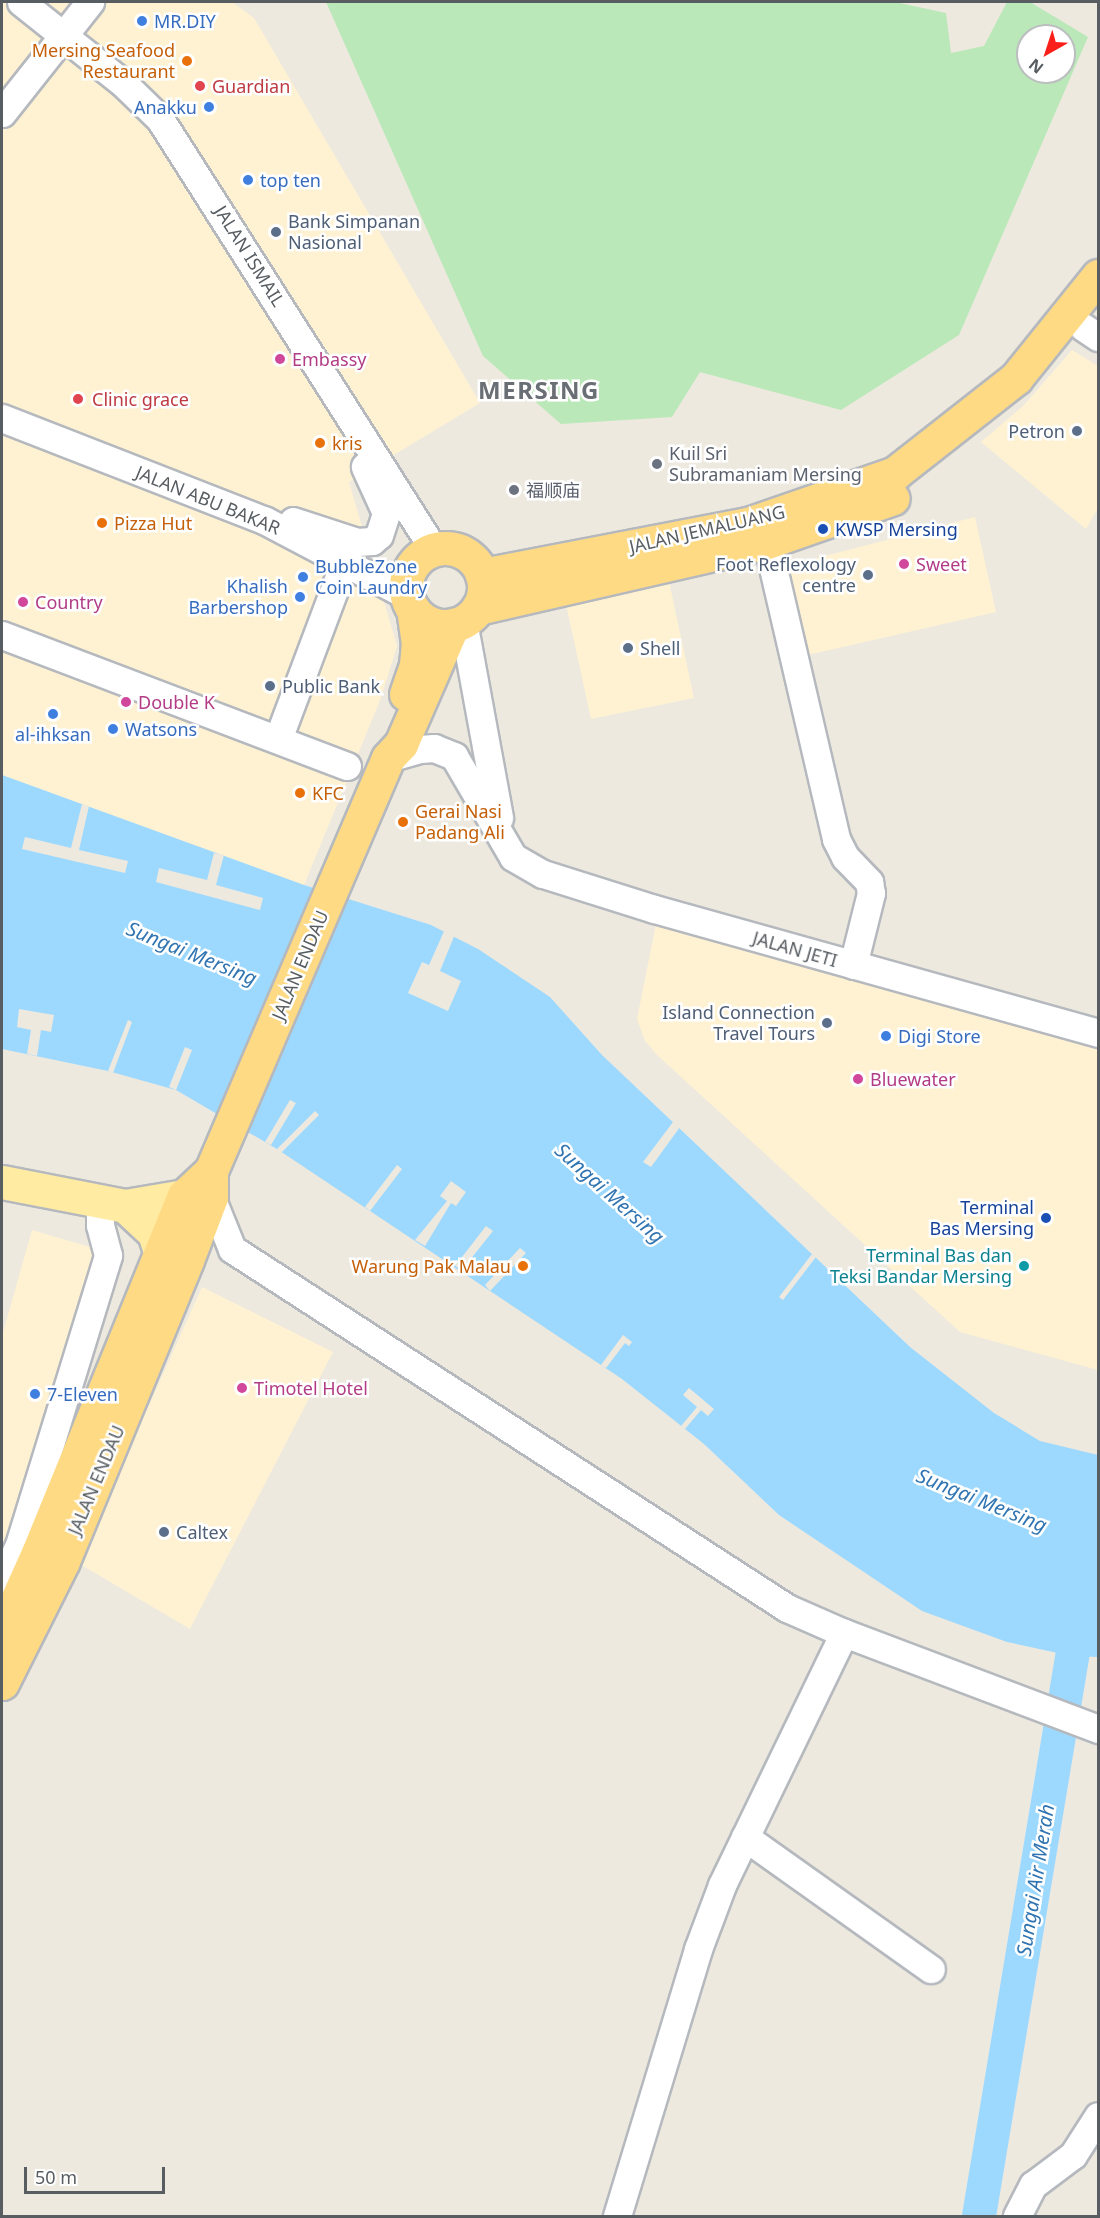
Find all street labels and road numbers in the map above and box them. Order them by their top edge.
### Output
street label: JALAN ISMAIL [210,201,290,311]
street label: JALAN ABU BAKAR [133,461,283,539]
street label: JALAN JEMALUANG [627,501,787,557]
street label: JALAN ENDAU [267,907,333,1023]
street label: JALAN JETI [750,927,840,971]
street label: JALAN ENDAU [63,1422,129,1538]

